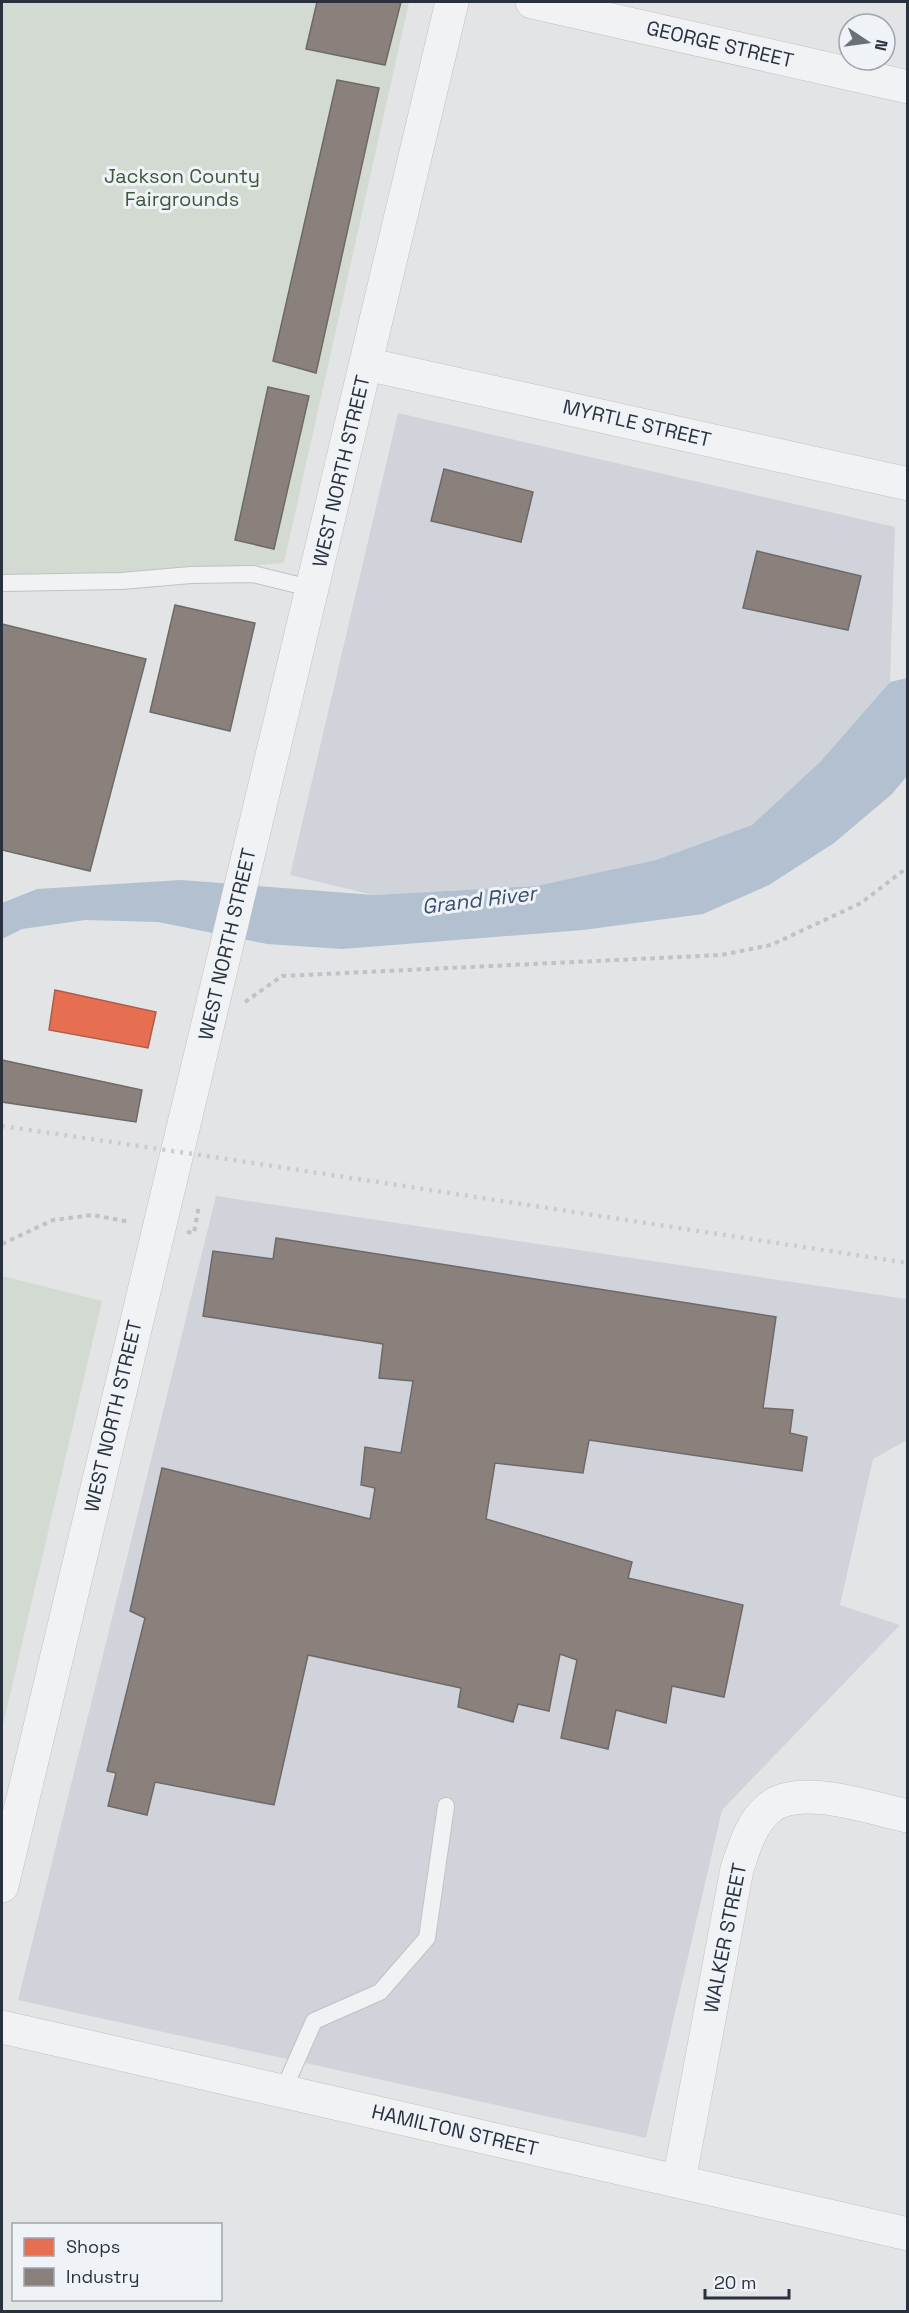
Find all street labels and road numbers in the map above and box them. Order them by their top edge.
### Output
street label: GEORGE STREET [644,14,796,74]
street label: WEST NORTH STREET [306,372,376,570]
street label: MYRTLE STREET [560,393,714,453]
street label: WEST NORTH STREET [192,845,262,1043]
street label: WEST NORTH STREET [78,1317,148,1515]
street label: WALKER STREET [698,1861,752,2015]
street label: HAMILTON STREET [369,2098,541,2162]

